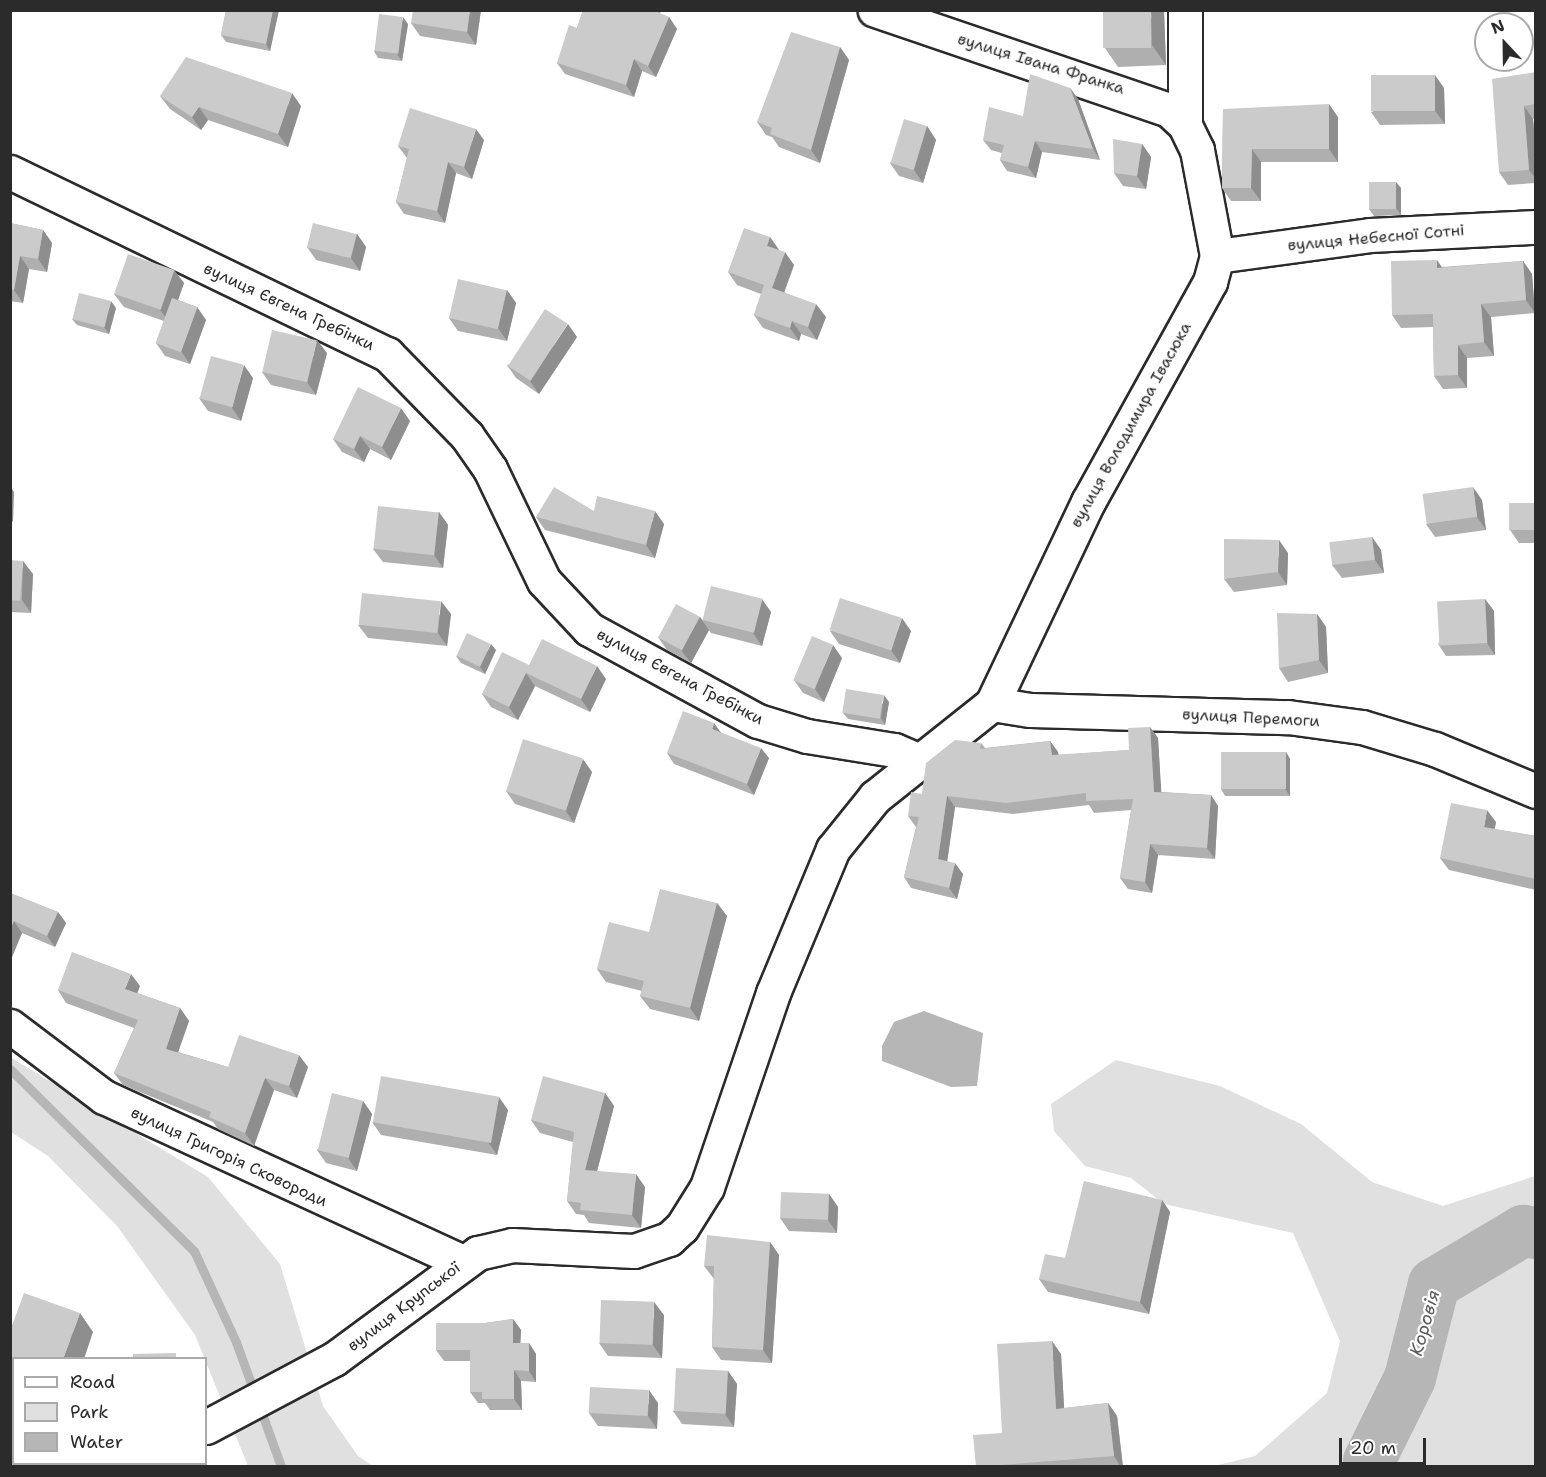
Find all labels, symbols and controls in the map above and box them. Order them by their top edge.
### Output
north arrow [1474,12,1534,72]
text: N [1488,15,1508,39]
street label: вулиця Івана Франка [955,29,1127,99]
street label: вулиця Небесної Сотні [1287,221,1465,255]
street label: вулиця Євгена Гребінки [201,259,377,355]
street label: вулиця Володимира Івасюка [1066,319,1196,531]
street label: вулиця Євгена Гребінки [593,625,767,729]
street label: вулиця Перемоги [1182,705,1320,731]
street label: вулиця Григорія Сковороди [128,1103,330,1211]
street label: вулиця Крупської [344,1258,464,1356]
water label: Коровія [1405,1288,1445,1358]
legend [12,1357,207,1465]
text: Road [70,1370,115,1394]
text: Park [70,1400,109,1424]
scale bar [1342,1426,1429,1464]
text: Water [70,1430,123,1454]
text: 20 m [1350,1436,1396,1460]

